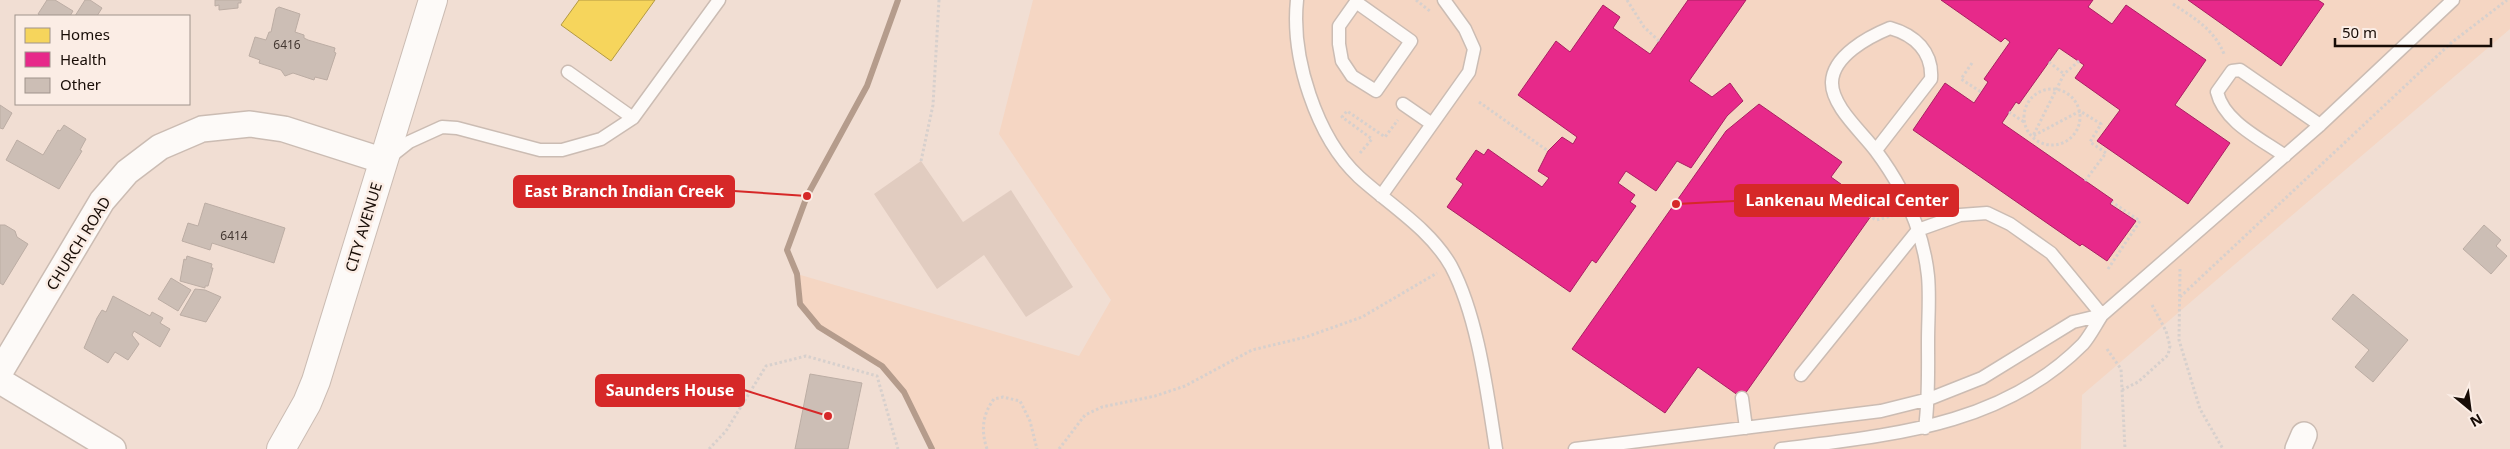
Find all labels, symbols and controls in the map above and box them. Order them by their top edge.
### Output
legend [15,15,190,105]
scale bar [2335,15,2491,47]
text: 50 m [2342,22,2377,42]
text: Homes [60,24,110,44]
house number: 6416 [273,36,301,53]
text: Health [60,49,107,69]
text: Other [60,74,101,94]
callout: East Branch Indian Creek [514,176,734,207]
street label: CITY AVENUE [340,180,386,274]
text: East Branch Indian Creek [524,180,724,202]
callout: Lankenau Medical Center [1735,185,1958,216]
text: Lankenau Medical Center [1745,189,1949,211]
street label: CHURCH ROAD [41,192,115,294]
house number: 6414 [220,227,248,244]
callout: Saunders House [596,375,744,406]
text: Saunders House [606,379,734,401]
north arrow [2445,384,2495,434]
text: N [2467,410,2486,432]

